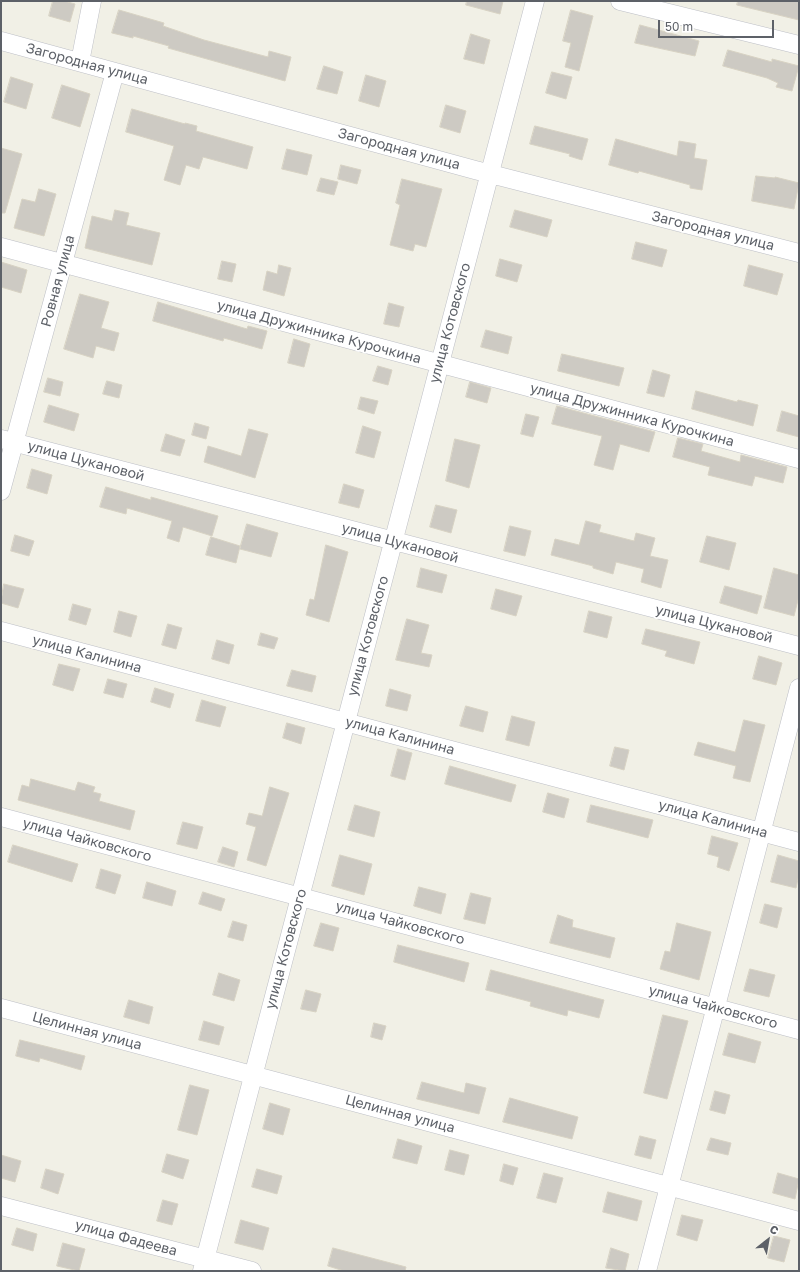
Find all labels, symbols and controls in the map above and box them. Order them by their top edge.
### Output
scale bar [660,12,776,38]
text: 50 m [665,19,693,34]
street label: Загородная улица [24,40,150,88]
street label: Загородная улица [336,125,462,173]
street label: Загородная улица [650,208,776,254]
street label: Ровная улица [38,233,78,329]
street label: улица Котовского [426,261,474,385]
street label: улица Дружинника Курочкина [215,297,423,367]
street label: улица Дружинника Курочкина [528,380,736,450]
street label: улица Цукановой [26,437,146,485]
street label: улица Цукановой [340,519,460,567]
street label: улица Котовского [344,574,392,698]
street label: улица Цукановой [654,601,774,647]
street label: улица Калинина [31,631,143,677]
street label: улица Калинина [344,713,456,759]
street label: улица Калинина [657,796,769,842]
street label: улица Чайковского [21,815,153,865]
street label: улица Котовского [262,887,310,1011]
street label: улица Чайковского [334,898,466,948]
street label: улица Чайковского [647,982,779,1032]
street label: Целинная улица [30,1008,144,1054]
street label: Целинная улица [343,1091,457,1137]
street label: улица Фадеева [73,1216,179,1260]
north arrow [748,1220,788,1260]
text: С [768,1222,781,1237]

